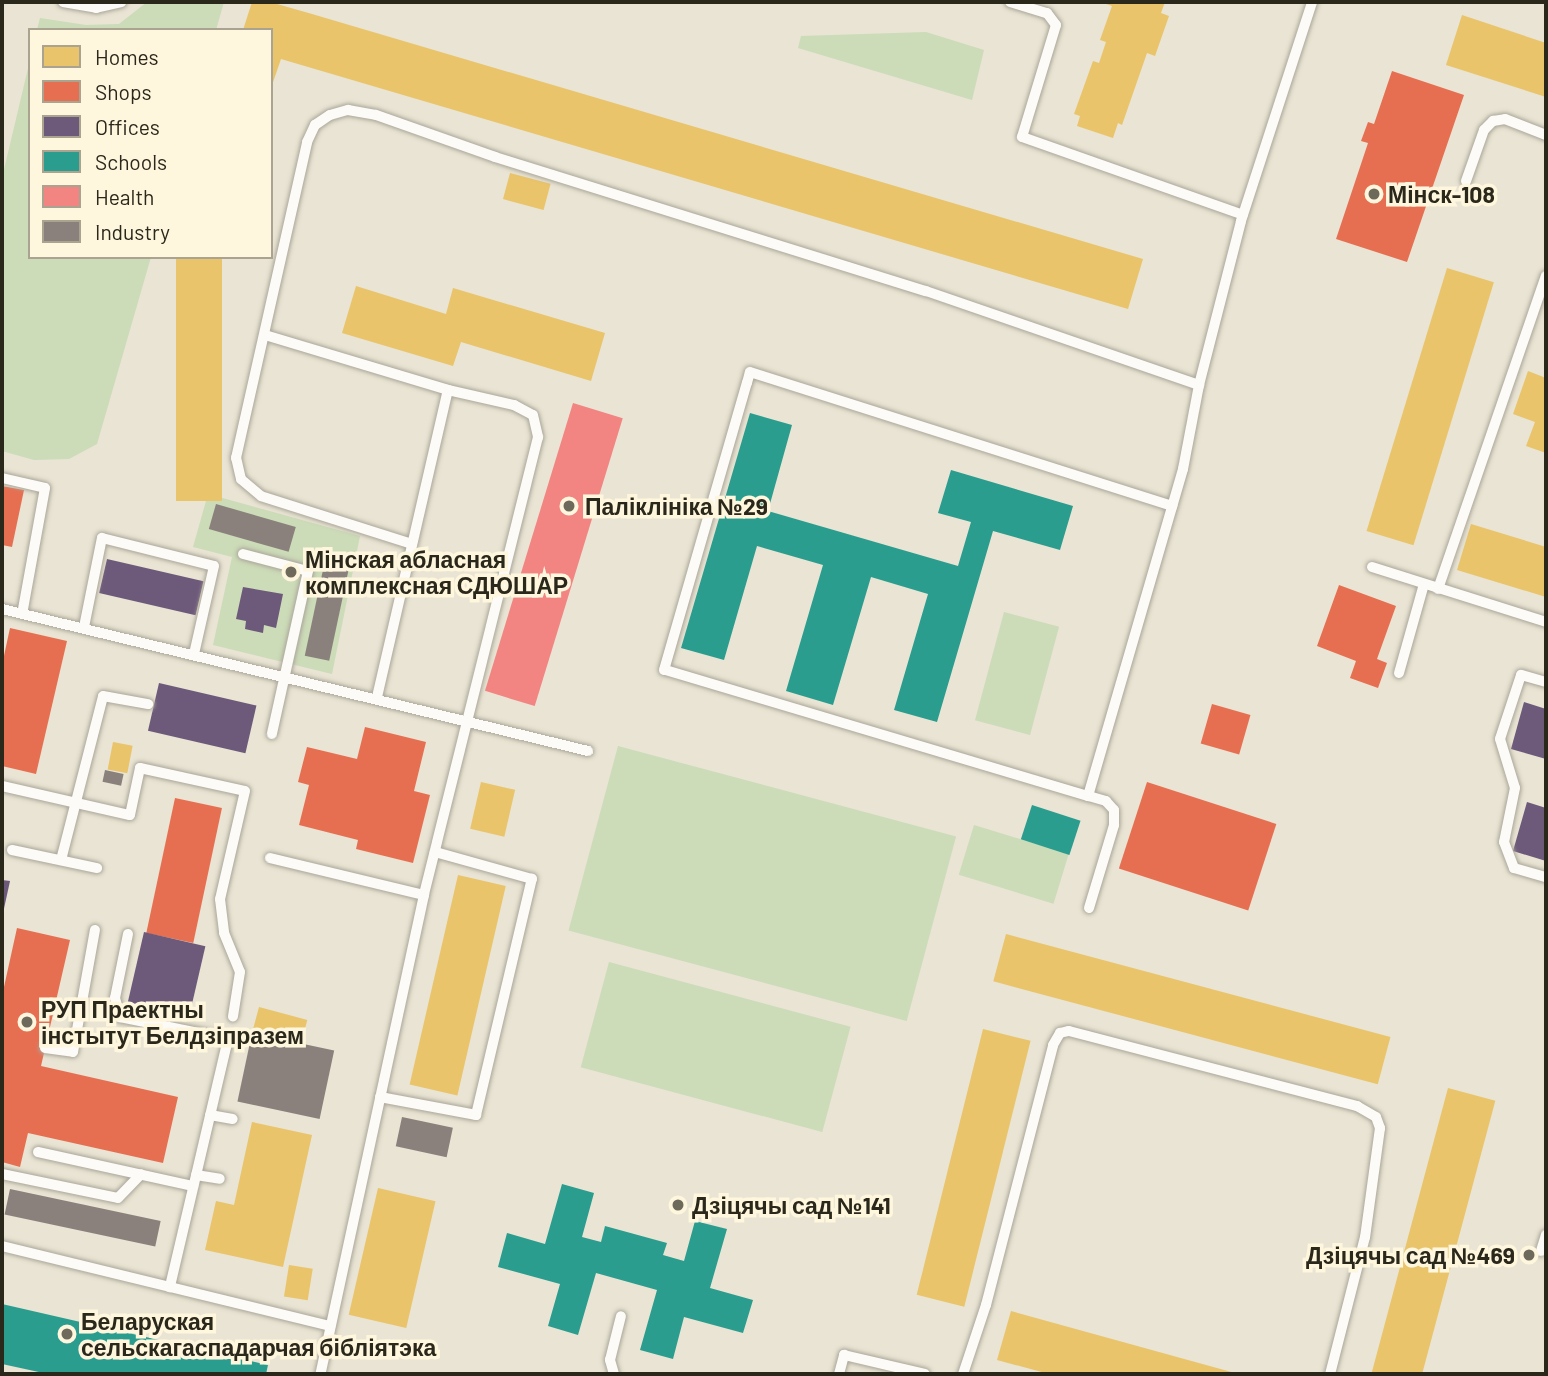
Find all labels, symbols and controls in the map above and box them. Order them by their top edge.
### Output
legend [28,28,273,259]
text: Homes [95,44,159,69]
text: Shops [95,79,152,104]
text: Offices [95,114,160,139]
text: Schools [95,149,167,174]
place label: Мінск-108 [1388,180,1495,208]
text: Health [95,184,154,209]
marker: Мінск-108 [1366,186,1382,202]
text: Industry [95,219,170,244]
place label: Паліклініка №29 [585,492,768,520]
marker: Паліклініка №29 [559,496,579,516]
place label: Мінская абласная комплексная СДЮШАР [305,545,568,599]
marker: Мінская абласная комплексная СДЮШАР [283,564,299,580]
place label: РУП Праектны інстытут Белдзіпразем [41,995,304,1049]
marker: РУП Праектны інстытут Белдзіпразем [19,1014,35,1030]
place label: Дзіцячы сад №141 [692,1191,891,1219]
marker: Дзіцячы сад №141 [670,1197,686,1213]
place label: Дзіцячы сад №469 [1306,1241,1515,1269]
marker: Дзіцячы сад №469 [1521,1247,1537,1263]
place label: Беларуская сельскагаспадарчая бібліятэка [81,1307,436,1361]
marker: Беларуская сельскагаспадарчая бібліятэка [59,1326,75,1342]

